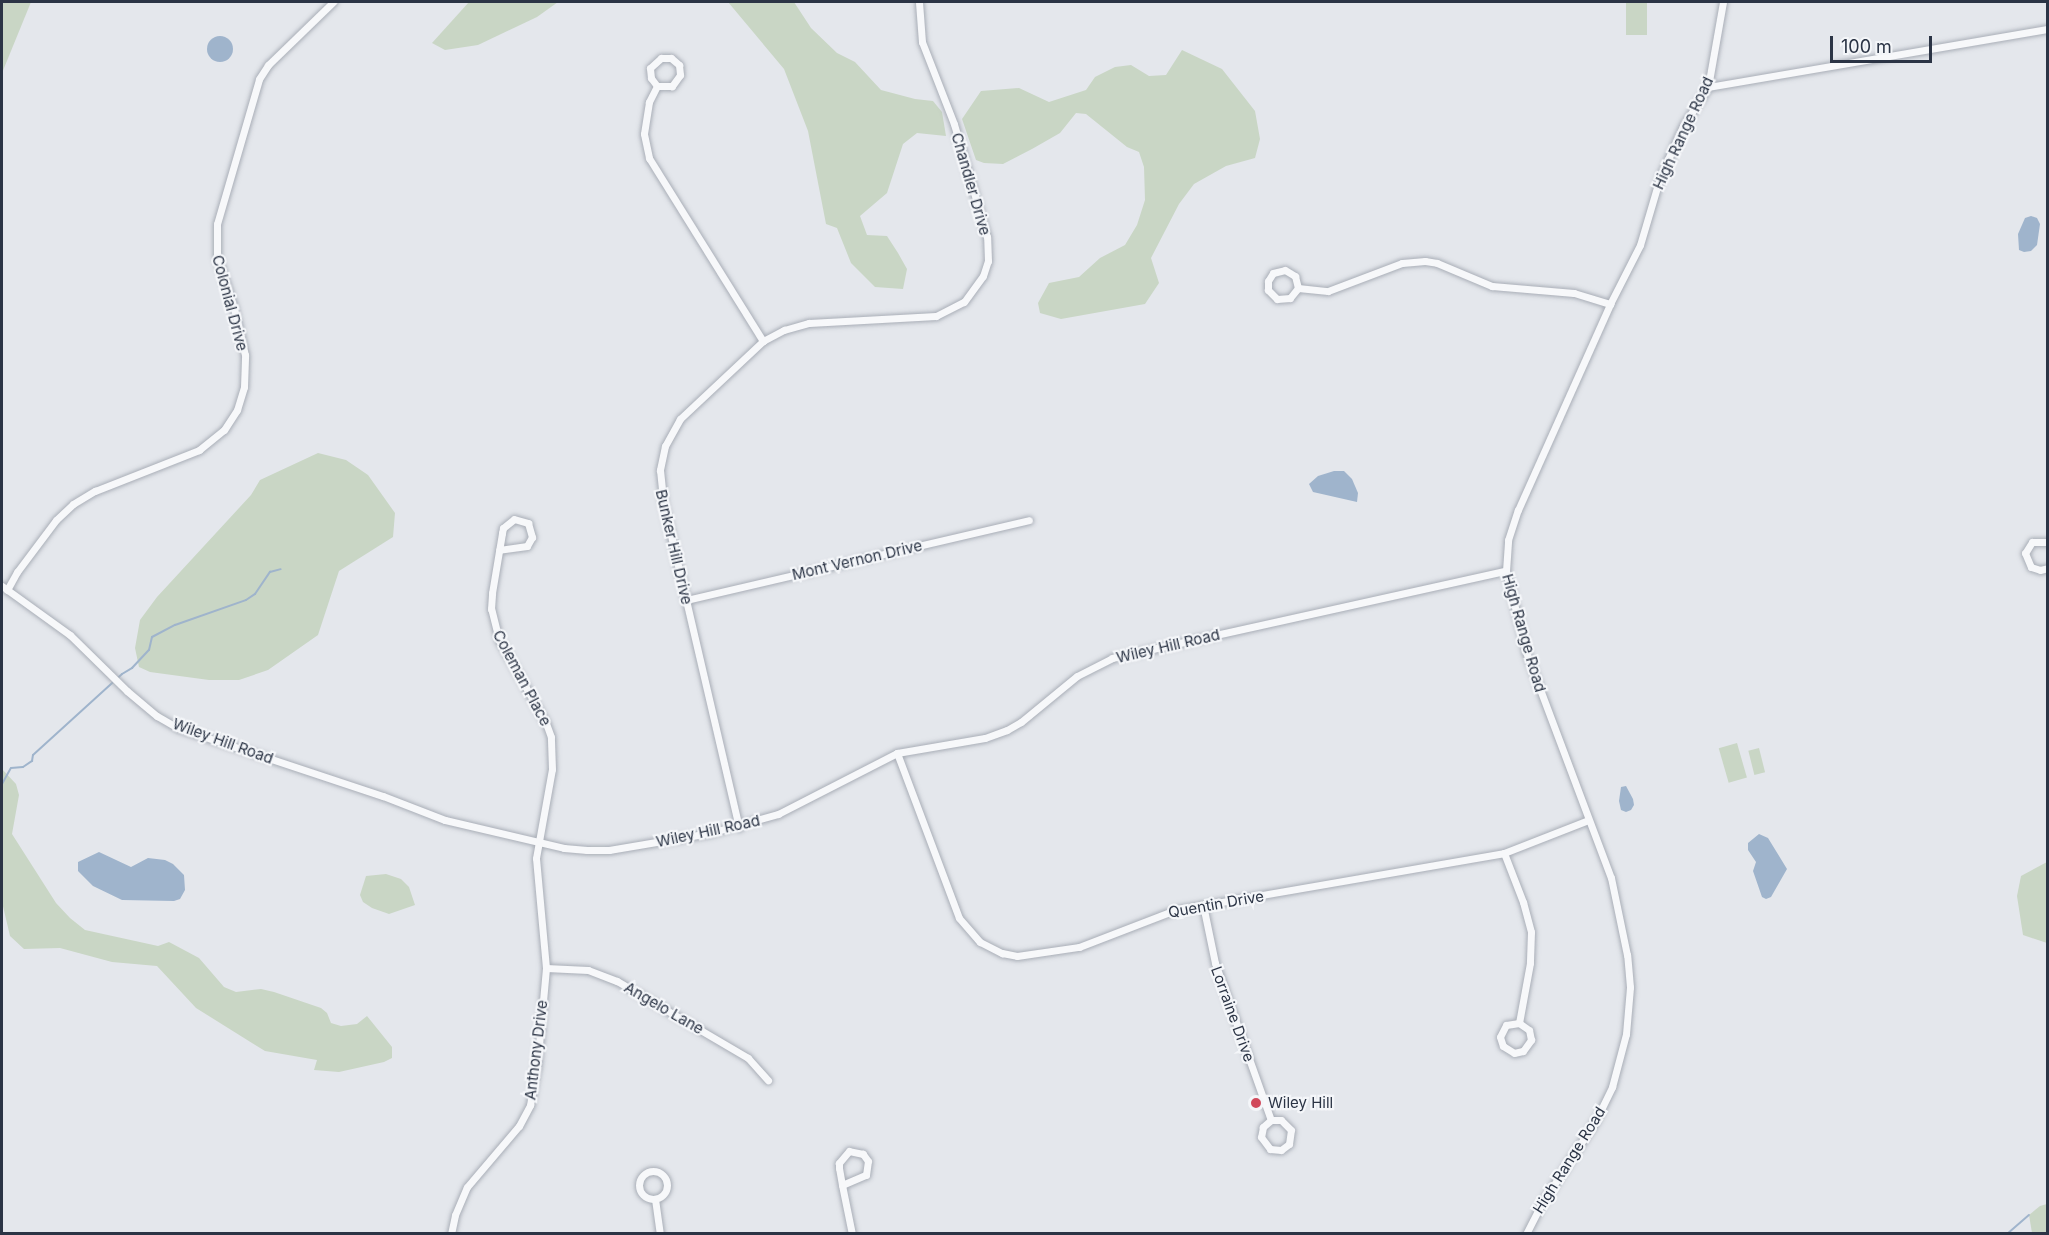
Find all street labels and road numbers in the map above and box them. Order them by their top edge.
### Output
street label: High Range Road [1649,74,1717,192]
street label: Chandler Drive [948,131,994,237]
street label: Colonial Drive [209,253,251,353]
street label: Bunker Hill Drive [652,488,696,606]
street label: Mont Vernon Drive [790,536,924,584]
street label: High Range Road [1498,572,1550,694]
street label: Wiley Hill Road [1115,625,1221,667]
street label: Coleman Place [489,627,555,729]
street label: Wiley Hill Road [170,714,276,768]
street label: Wiley Hill Road [654,811,762,851]
street label: Quentin Drive [1167,887,1265,921]
street label: Lorraine Drive [1207,964,1259,1064]
street label: Angelo Lane [621,978,707,1038]
street label: Anthony Drive [521,999,551,1101]
street label: High Range Road [1529,1103,1609,1217]

